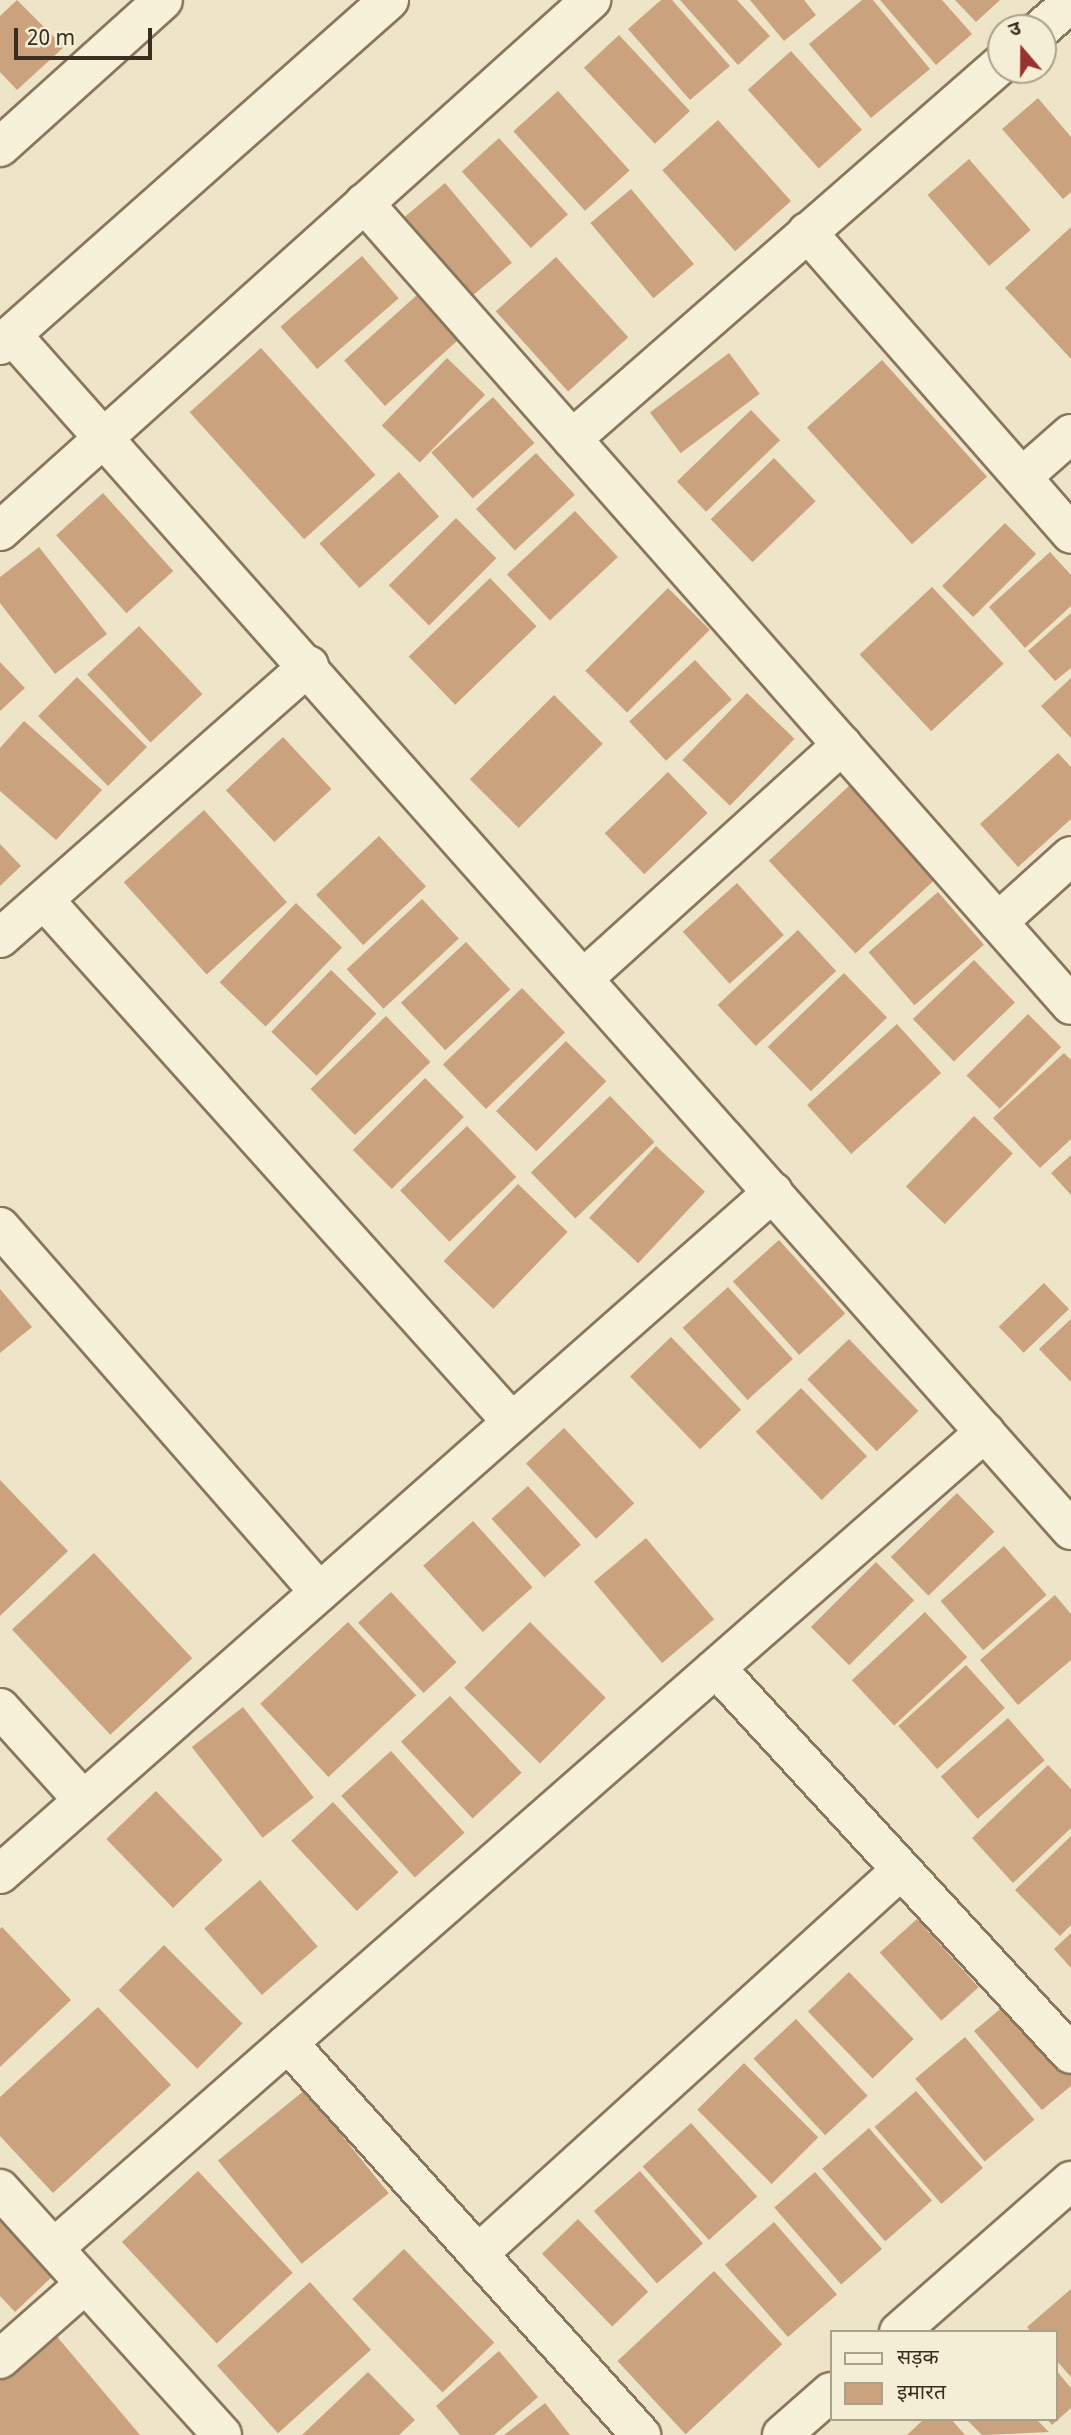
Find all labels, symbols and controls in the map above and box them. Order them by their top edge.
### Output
scale bar [18,14,156,58]
north arrow [987,14,1057,84]
text: उ [1006,17,1025,44]
text: 20 m [27,26,75,54]
legend [830,2330,1057,2421]
text: सड़क [897,2345,939,2373]
text: इमारत [897,2380,946,2408]

